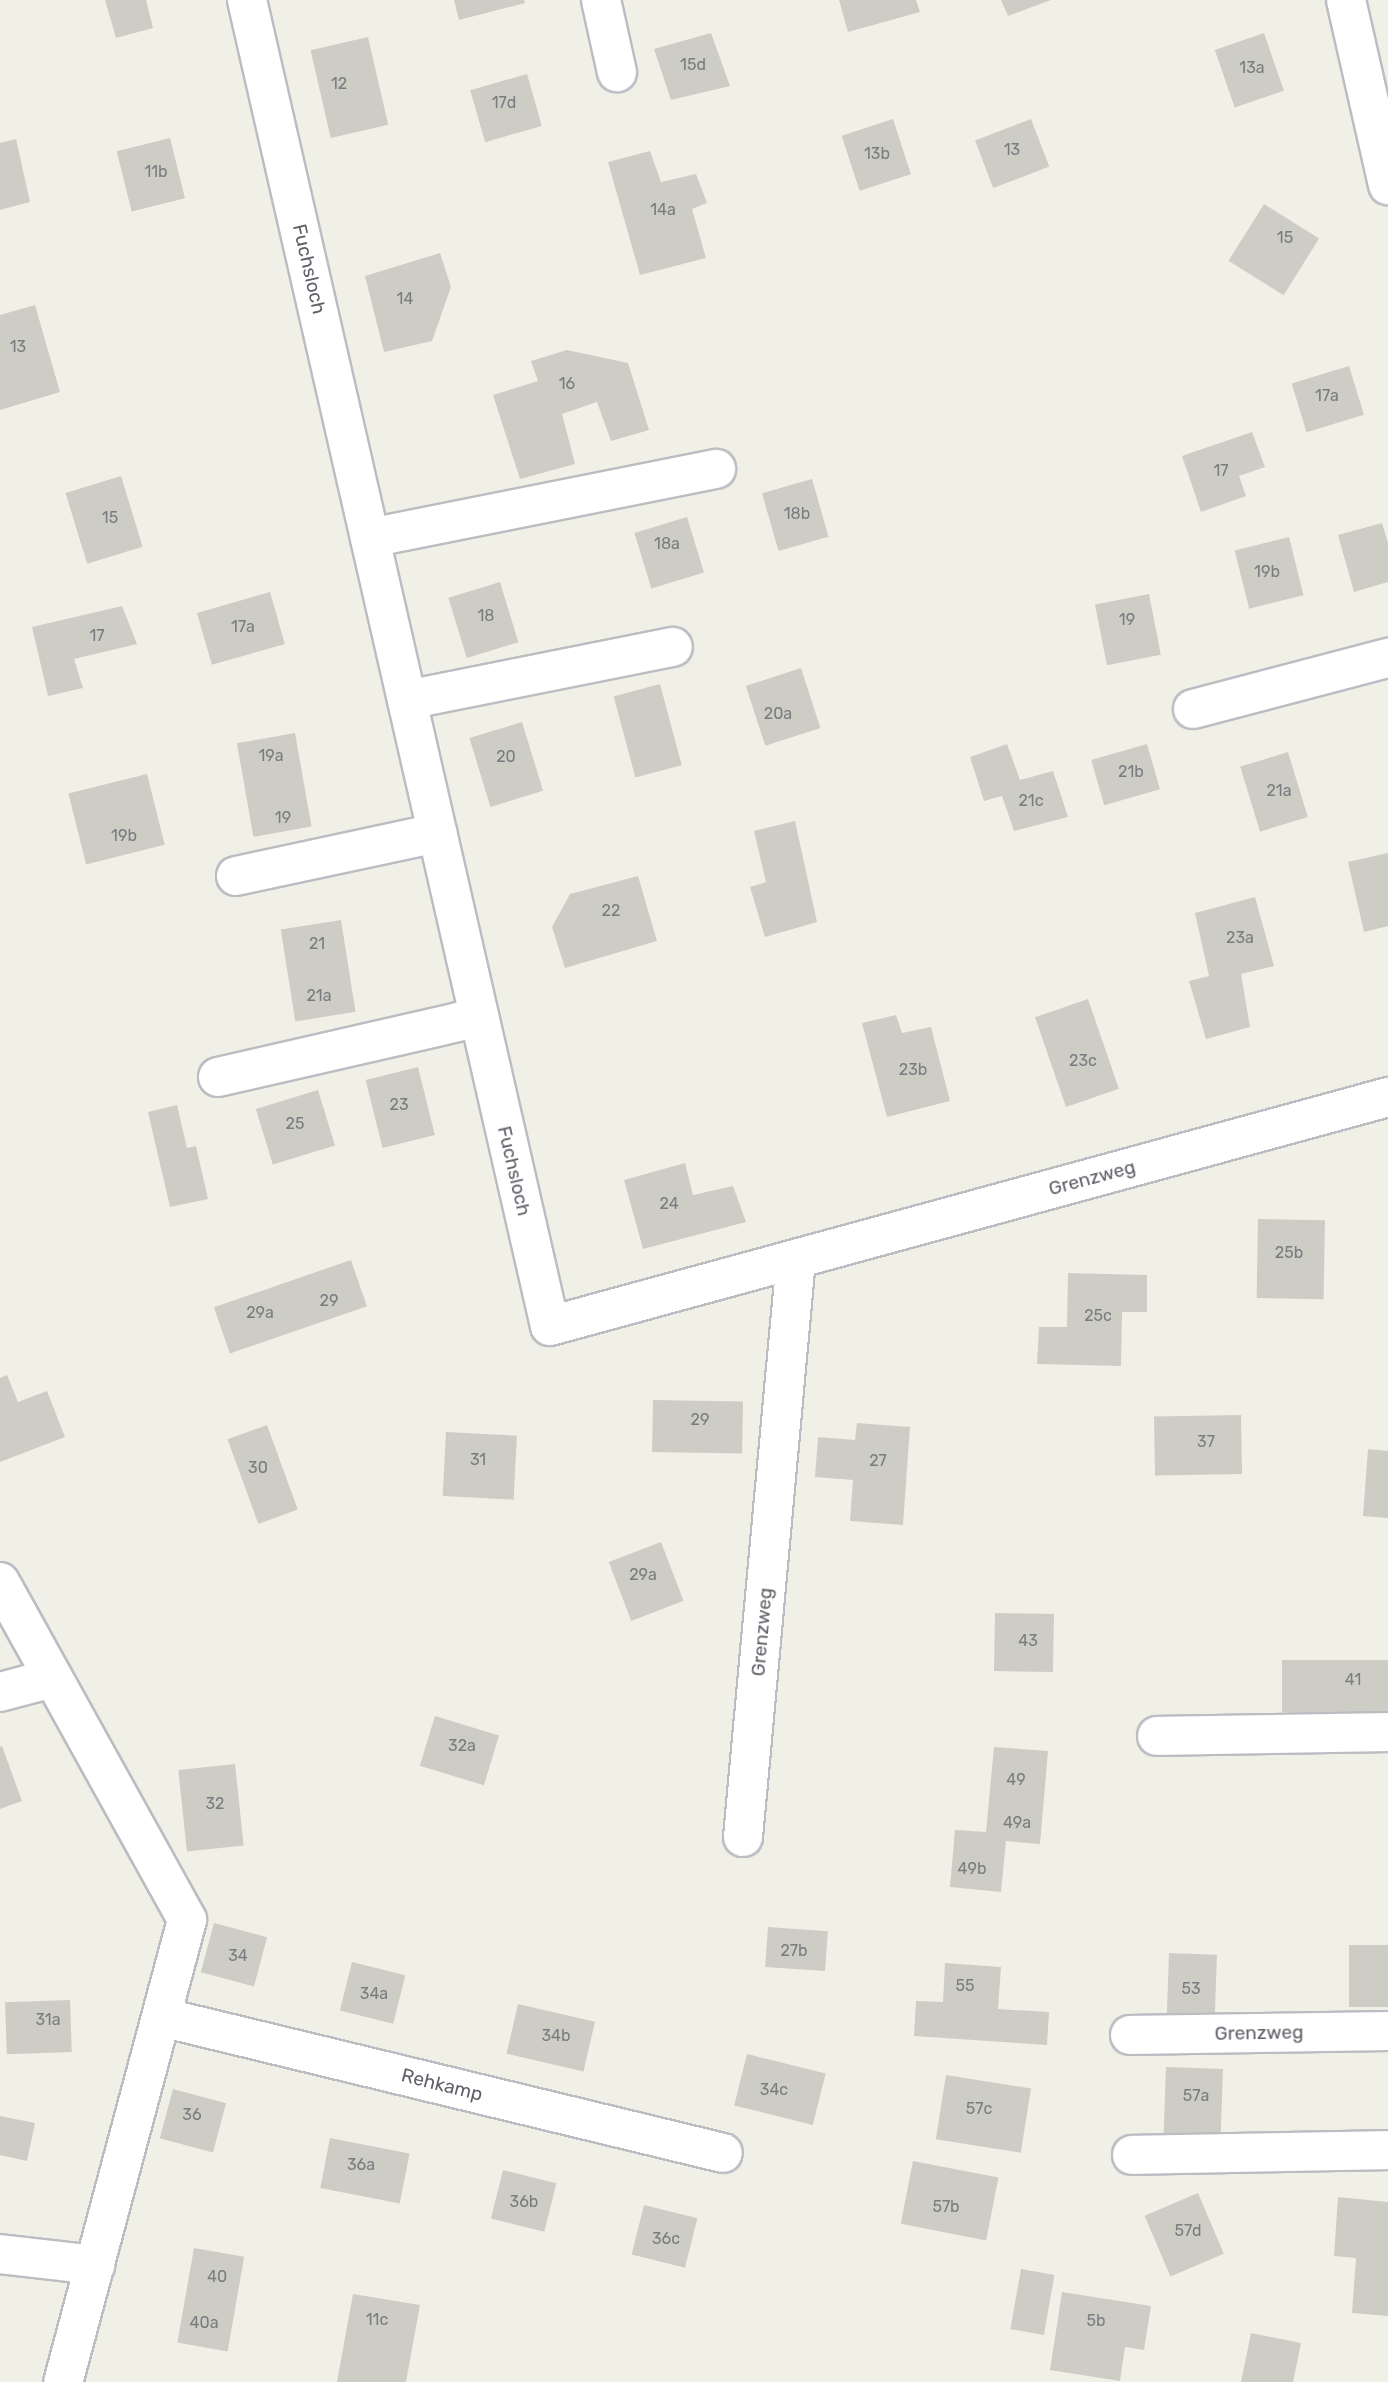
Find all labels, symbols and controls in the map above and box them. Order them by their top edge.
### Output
house number: 15d [680,55,706,75]
house number: 13a [1239,58,1265,78]
house number: 12 [331,74,347,94]
house number: 17d [492,93,516,113]
house number: 13 [1004,140,1020,160]
house number: 13b [864,144,890,164]
house number: 11b [144,162,168,182]
house number: 14a [650,200,676,220]
street label: Fuchsloch [288,222,330,316]
house number: 15 [1277,228,1293,248]
house number: 14 [397,289,413,309]
house number: 13 [10,337,26,357]
house number: 16 [559,374,575,394]
house number: 17a [1315,386,1339,406]
house number: 17 [1213,461,1229,481]
house number: 18b [784,504,810,524]
house number: 15 [102,508,118,528]
house number: 18a [654,534,680,554]
house number: 19b [1254,562,1280,582]
house number: 18 [477,606,495,626]
house number: 19 [1119,610,1135,630]
house number: 17a [231,617,255,637]
house number: 17 [89,626,105,646]
house number: 20a [764,704,792,724]
house number: 19a [258,746,284,766]
house number: 20 [496,747,516,767]
house number: 21b [1118,762,1144,782]
house number: 21a [1266,781,1292,801]
house number: 21c [1018,791,1044,811]
house number: 19 [275,808,291,828]
house number: 19b [111,826,137,846]
house number: 22 [602,901,620,921]
house number: 23a [1226,928,1254,948]
house number: 21 [309,934,325,954]
house number: 21a [306,986,332,1006]
house number: 23c [1069,1051,1097,1071]
house number: 23b [899,1060,927,1080]
house number: 23 [389,1095,409,1115]
house number: 25 [286,1114,304,1134]
street label: Fuchsloch [493,1124,535,1218]
street label: Grenzweg [1046,1156,1138,1200]
house number: 24 [659,1194,679,1214]
house number: 25b [1275,1243,1303,1263]
house number: 29 [320,1291,338,1311]
house number: 29a [246,1303,274,1323]
house number: 25c [1084,1306,1112,1326]
house number: 29 [691,1410,709,1430]
house number: 37 [1197,1432,1215,1452]
house number: 31 [470,1450,486,1470]
house number: 27 [869,1451,887,1471]
house number: 30 [248,1458,268,1478]
house number: 29a [629,1565,657,1585]
street label: Grenzweg [747,1587,777,1677]
house number: 43 [1018,1631,1038,1651]
house number: 41 [1345,1670,1361,1690]
house number: 32a [448,1736,476,1756]
house number: 49 [1006,1770,1026,1790]
house number: 32 [205,1794,225,1814]
house number: 49a [1003,1813,1031,1833]
house number: 49b [958,1859,986,1879]
house number: 27b [780,1941,808,1961]
house number: 34 [228,1946,248,1966]
house number: 55 [955,1976,975,1996]
house number: 53 [1181,1979,1201,1999]
house number: 34a [360,1984,388,2004]
house number: 31a [35,2010,61,2030]
street label: Grenzweg [1214,2021,1304,2045]
house number: 34b [541,2026,571,2046]
street label: Rehkamp [399,2064,485,2106]
house number: 34c [760,2080,788,2100]
house number: 57a [1183,2086,1209,2106]
house number: 57c [966,2099,992,2119]
house number: 36 [182,2105,202,2125]
house number: 36a [347,2155,375,2175]
house number: 36b [510,2192,538,2212]
house number: 57b [932,2197,960,2217]
house number: 57d [1174,2221,1202,2241]
house number: 36c [652,2229,680,2249]
house number: 40 [207,2267,227,2287]
house number: 11c [366,2310,388,2330]
house number: 5b [1086,2311,1106,2331]
house number: 40a [190,2313,218,2333]

